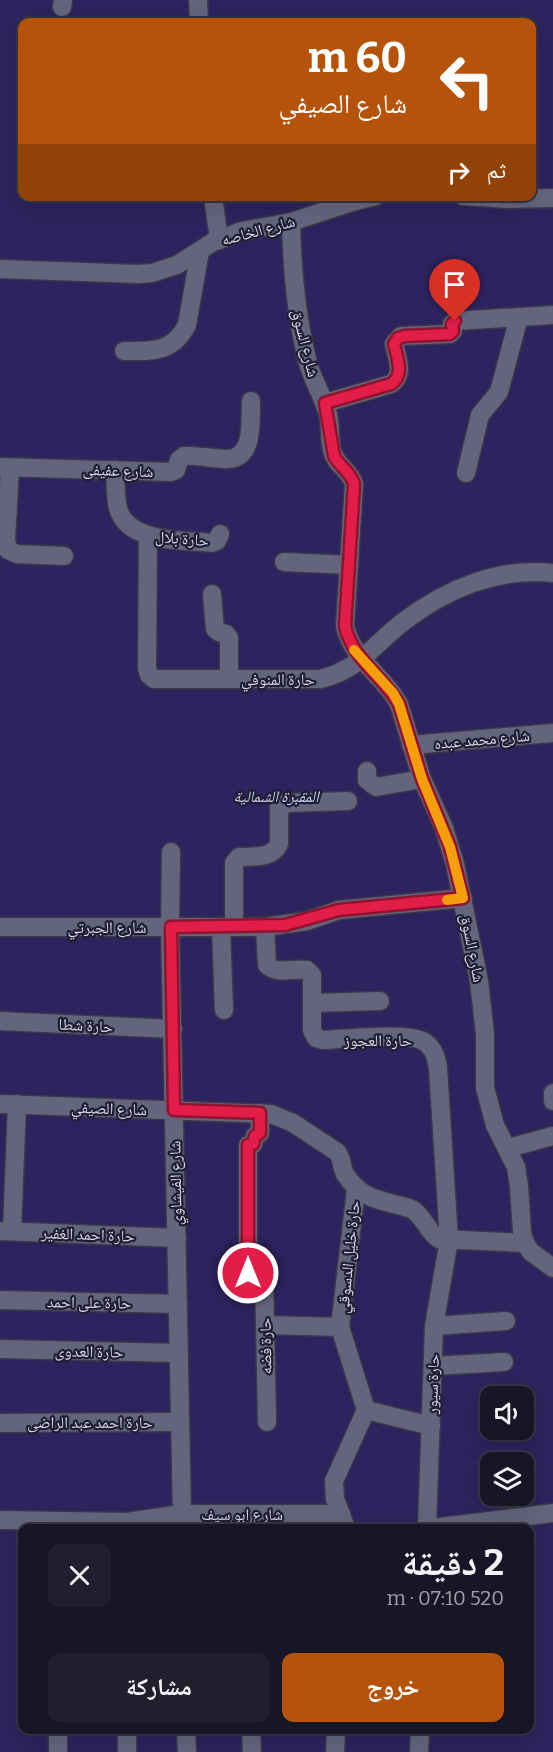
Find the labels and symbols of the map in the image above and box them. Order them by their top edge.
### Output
street label: شارع الخاصه [219,212,297,250]
pin [429,259,480,321]
street label: شارع السوق [287,307,323,379]
street label: شارع عفيفى [82,460,154,482]
street label: حارة بلال [154,527,210,551]
street label: حارة المنوفي [241,670,315,692]
street label: شارع محمد عبده [433,726,531,754]
park label: المقبرة الشمالية [233,787,321,806]
street label: شارع السوق [456,912,488,984]
street label: شارع الجبرتي [67,918,147,940]
street label: حارة شطا [58,1015,114,1036]
street label: حارة العجوز [343,1031,412,1050]
street label: شارع الصيفي [70,1098,147,1122]
street label: شارع الفيشاوي [165,1140,189,1226]
street label: حارة خليل الدسوقي [333,1200,367,1315]
street label: حارة احمد الغفير [40,1223,135,1246]
position arrow [216,1241,280,1305]
street label: حارة على احمد [47,1292,131,1314]
street label: حارة فضه [256,1318,275,1374]
street label: حارة العدوى [54,1341,124,1363]
street label: حارة سيور [422,1354,443,1415]
street label: حارة احمد عبد الراضى [27,1413,153,1433]
street label: شارع ابو سيف [201,1505,283,1525]

